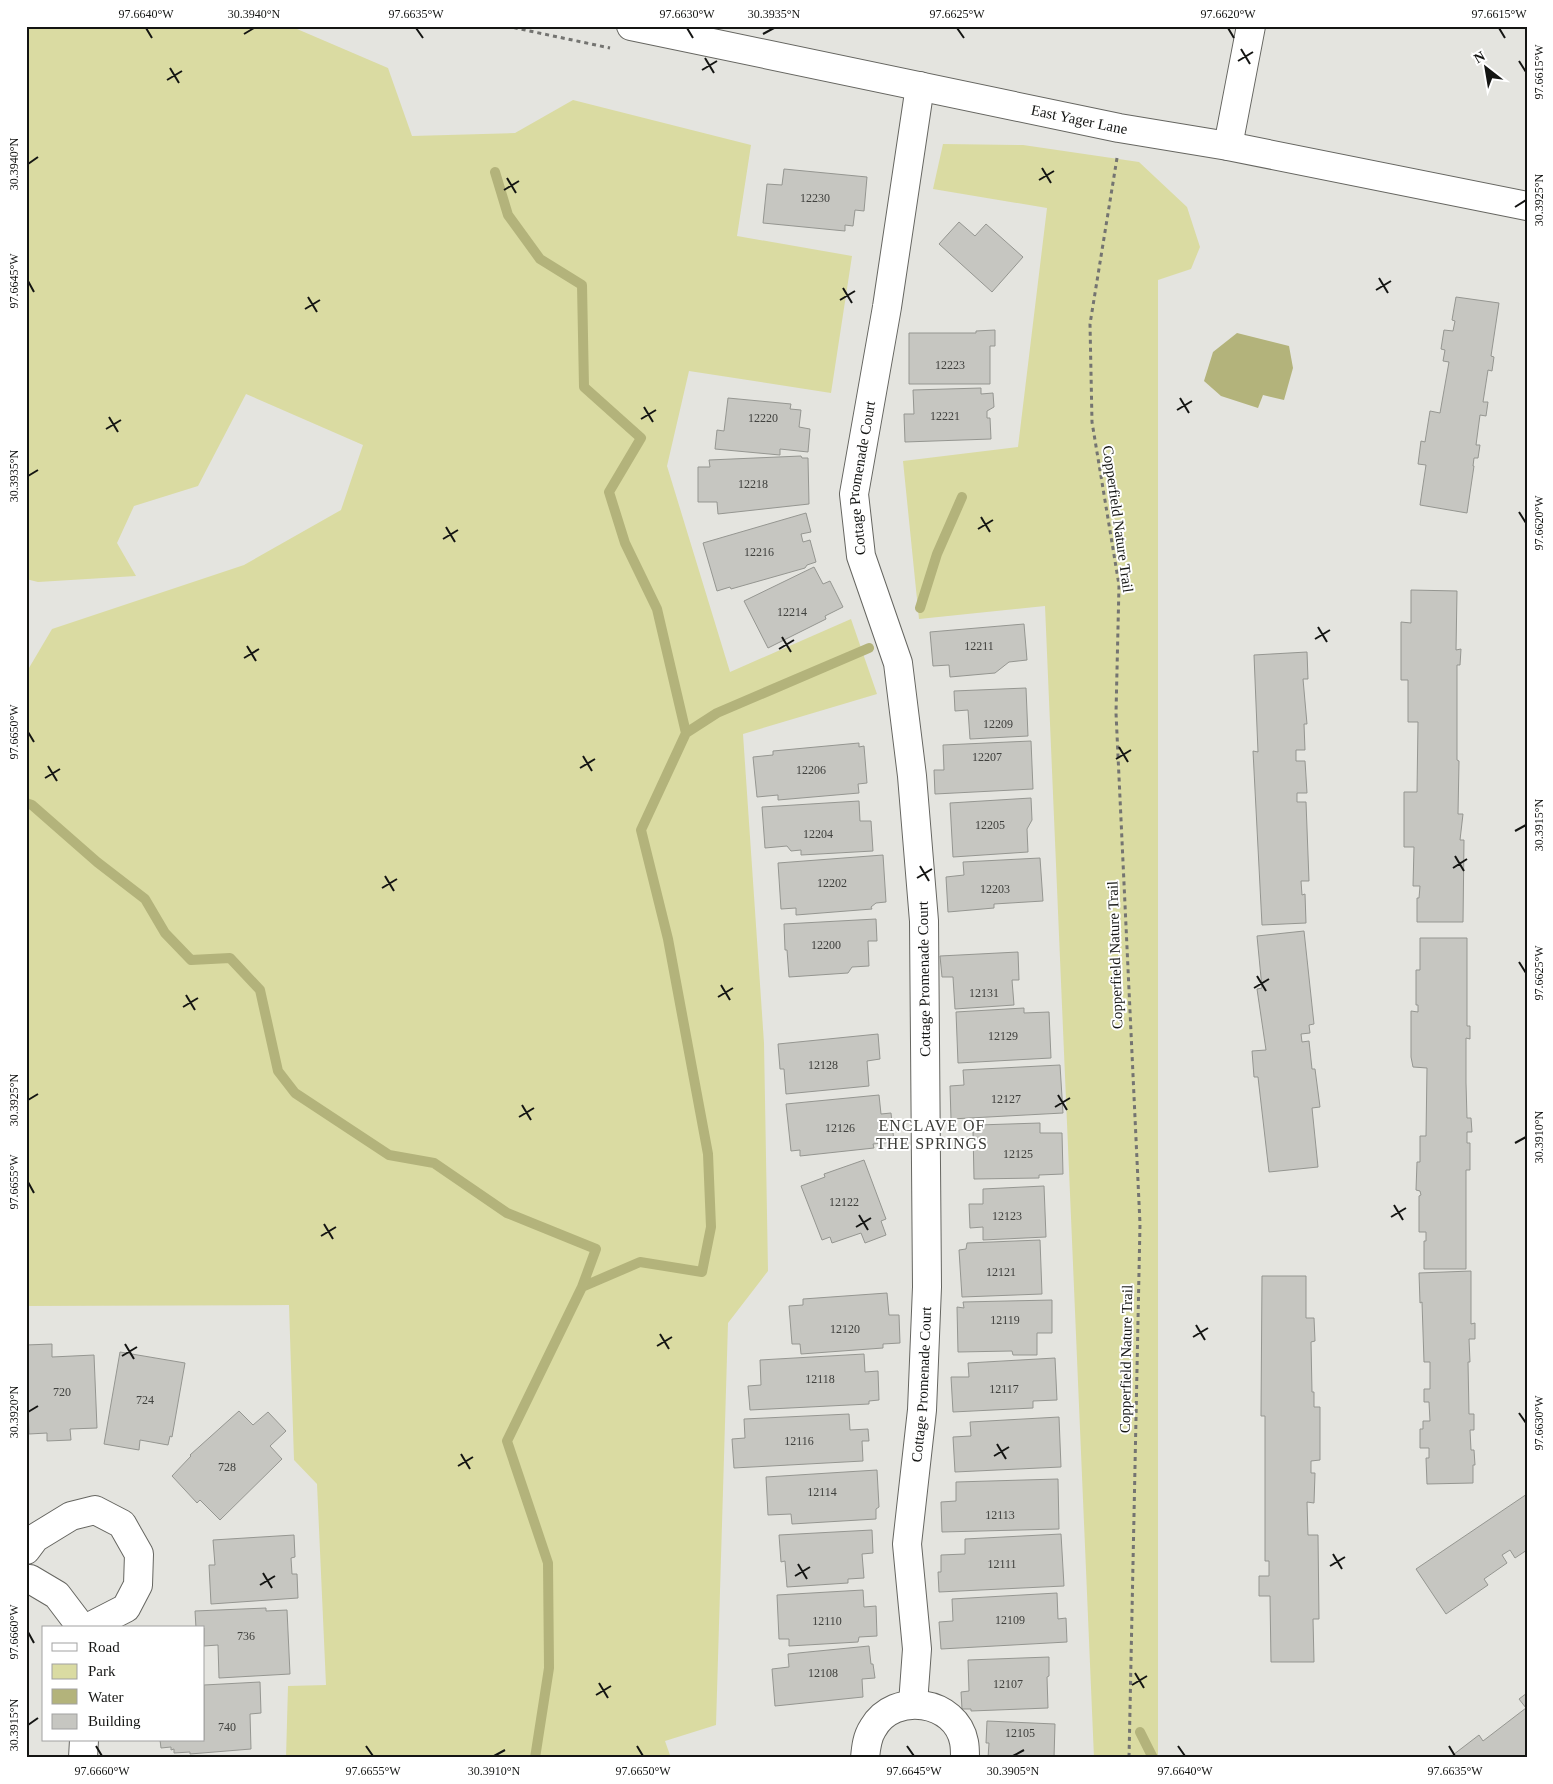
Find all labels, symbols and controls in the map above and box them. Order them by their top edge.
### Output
text: 97.6640°W [118,7,174,21]
text: 30.3940°N [228,7,281,21]
text: 97.6635°W [388,7,444,21]
text: 97.6630°W [659,7,715,21]
text: 30.3935°N [748,7,801,21]
text: 97.6625°W [929,7,985,21]
text: 97.6620°W [1200,7,1256,21]
text: 97.6615°W [1471,7,1527,21]
north arrow [1460,42,1510,92]
text: 97.6615°W [1532,44,1546,100]
text: N [1471,48,1488,66]
street label: East Yager Lane [1030,102,1129,137]
text: 30.3940°N [7,137,21,190]
text: 30.3925°N [1532,173,1546,226]
house number: 12230 [800,191,830,205]
text: 97.6645°W [7,253,21,309]
house number: 12223 [935,358,965,372]
street label: Cottage Promenade Court [846,399,878,556]
house number: 12221 [930,409,960,423]
house number: 12220 [748,411,778,425]
street label: Copperfield Nature Trail [1100,444,1136,594]
text: 30.3935°N [7,449,21,502]
house number: 12218 [738,477,768,491]
text: 97.6620°W [1532,495,1546,551]
house number: 12216 [744,545,774,559]
house number: 12214 [777,605,807,619]
house number: 12211 [964,639,994,653]
text: 97.6650°W [7,704,21,760]
house number: 12209 [983,717,1013,731]
house number: 12207 [972,750,1002,764]
house number: 12206 [796,763,826,777]
text: 30.3915°N [1532,798,1546,851]
house number: 12205 [975,818,1005,832]
house number: 12204 [803,827,833,841]
house number: 12202 [817,876,847,890]
street label: Copperfield Nature Trail [1104,881,1126,1029]
house number: 12203 [980,882,1010,896]
street label: Cottage Promenade Court [915,900,933,1057]
house number: 12200 [811,938,841,952]
text: 97.6625°W [1532,945,1546,1001]
house number: 12131 [969,986,999,1000]
house number: 12129 [988,1029,1018,1043]
house number: 12128 [808,1058,838,1072]
text: 30.3925°N [7,1073,21,1126]
house number: 12127 [991,1092,1021,1106]
text: 30.3910°N [1532,1110,1546,1163]
district label: ENCLAVE OF THE SPRINGS [876,1117,988,1152]
house number: 12126 [825,1121,855,1135]
house number: 12125 [1003,1147,1033,1161]
text: 97.6655°W [7,1154,21,1210]
house number: 12122 [829,1195,859,1209]
house number: 12123 [992,1209,1022,1223]
house number: 12121 [986,1265,1016,1279]
street label: Copperfield Nature Trail [1117,1285,1135,1433]
street label: Cottage Promenade Court [908,1305,934,1463]
house number: 12119 [990,1313,1020,1327]
house number: 12120 [830,1322,860,1336]
house number: 12118 [805,1372,835,1386]
house number: 12117 [989,1382,1019,1396]
text: 30.3920°N [7,1385,21,1438]
house number: 720 [53,1385,71,1399]
house number: 724 [136,1393,154,1407]
text: 97.6630°W [1532,1395,1546,1451]
house number: 12116 [784,1434,814,1448]
house number: 728 [218,1460,236,1474]
house number: 12114 [807,1485,837,1499]
house number: 12113 [985,1508,1015,1522]
house number: 12111 [987,1557,1017,1571]
text: 97.6660°W [7,1604,21,1660]
house number: 12109 [995,1613,1025,1627]
house number: 12110 [812,1614,842,1628]
legend [42,1626,205,1742]
house number: 736 [237,1629,255,1643]
text: Road [88,1639,120,1655]
text: Park [88,1663,116,1679]
house number: 12108 [808,1666,838,1680]
house number: 12107 [993,1677,1023,1691]
text: Water [88,1689,123,1705]
text: 30.3915°N [7,1698,21,1751]
text: Building [88,1713,141,1729]
house number: 740 [218,1720,236,1734]
house number: 12105 [1005,1726,1035,1740]
text: 97.6660°W [74,1764,130,1778]
text: 97.6655°W [345,1764,401,1778]
text: 30.3910°N [468,1764,521,1778]
text: 97.6650°W [615,1764,671,1778]
text: 97.6645°W [886,1764,942,1778]
text: 30.3905°N [987,1764,1040,1778]
text: 97.6640°W [1157,1764,1213,1778]
text: 97.6635°W [1427,1764,1483,1778]

